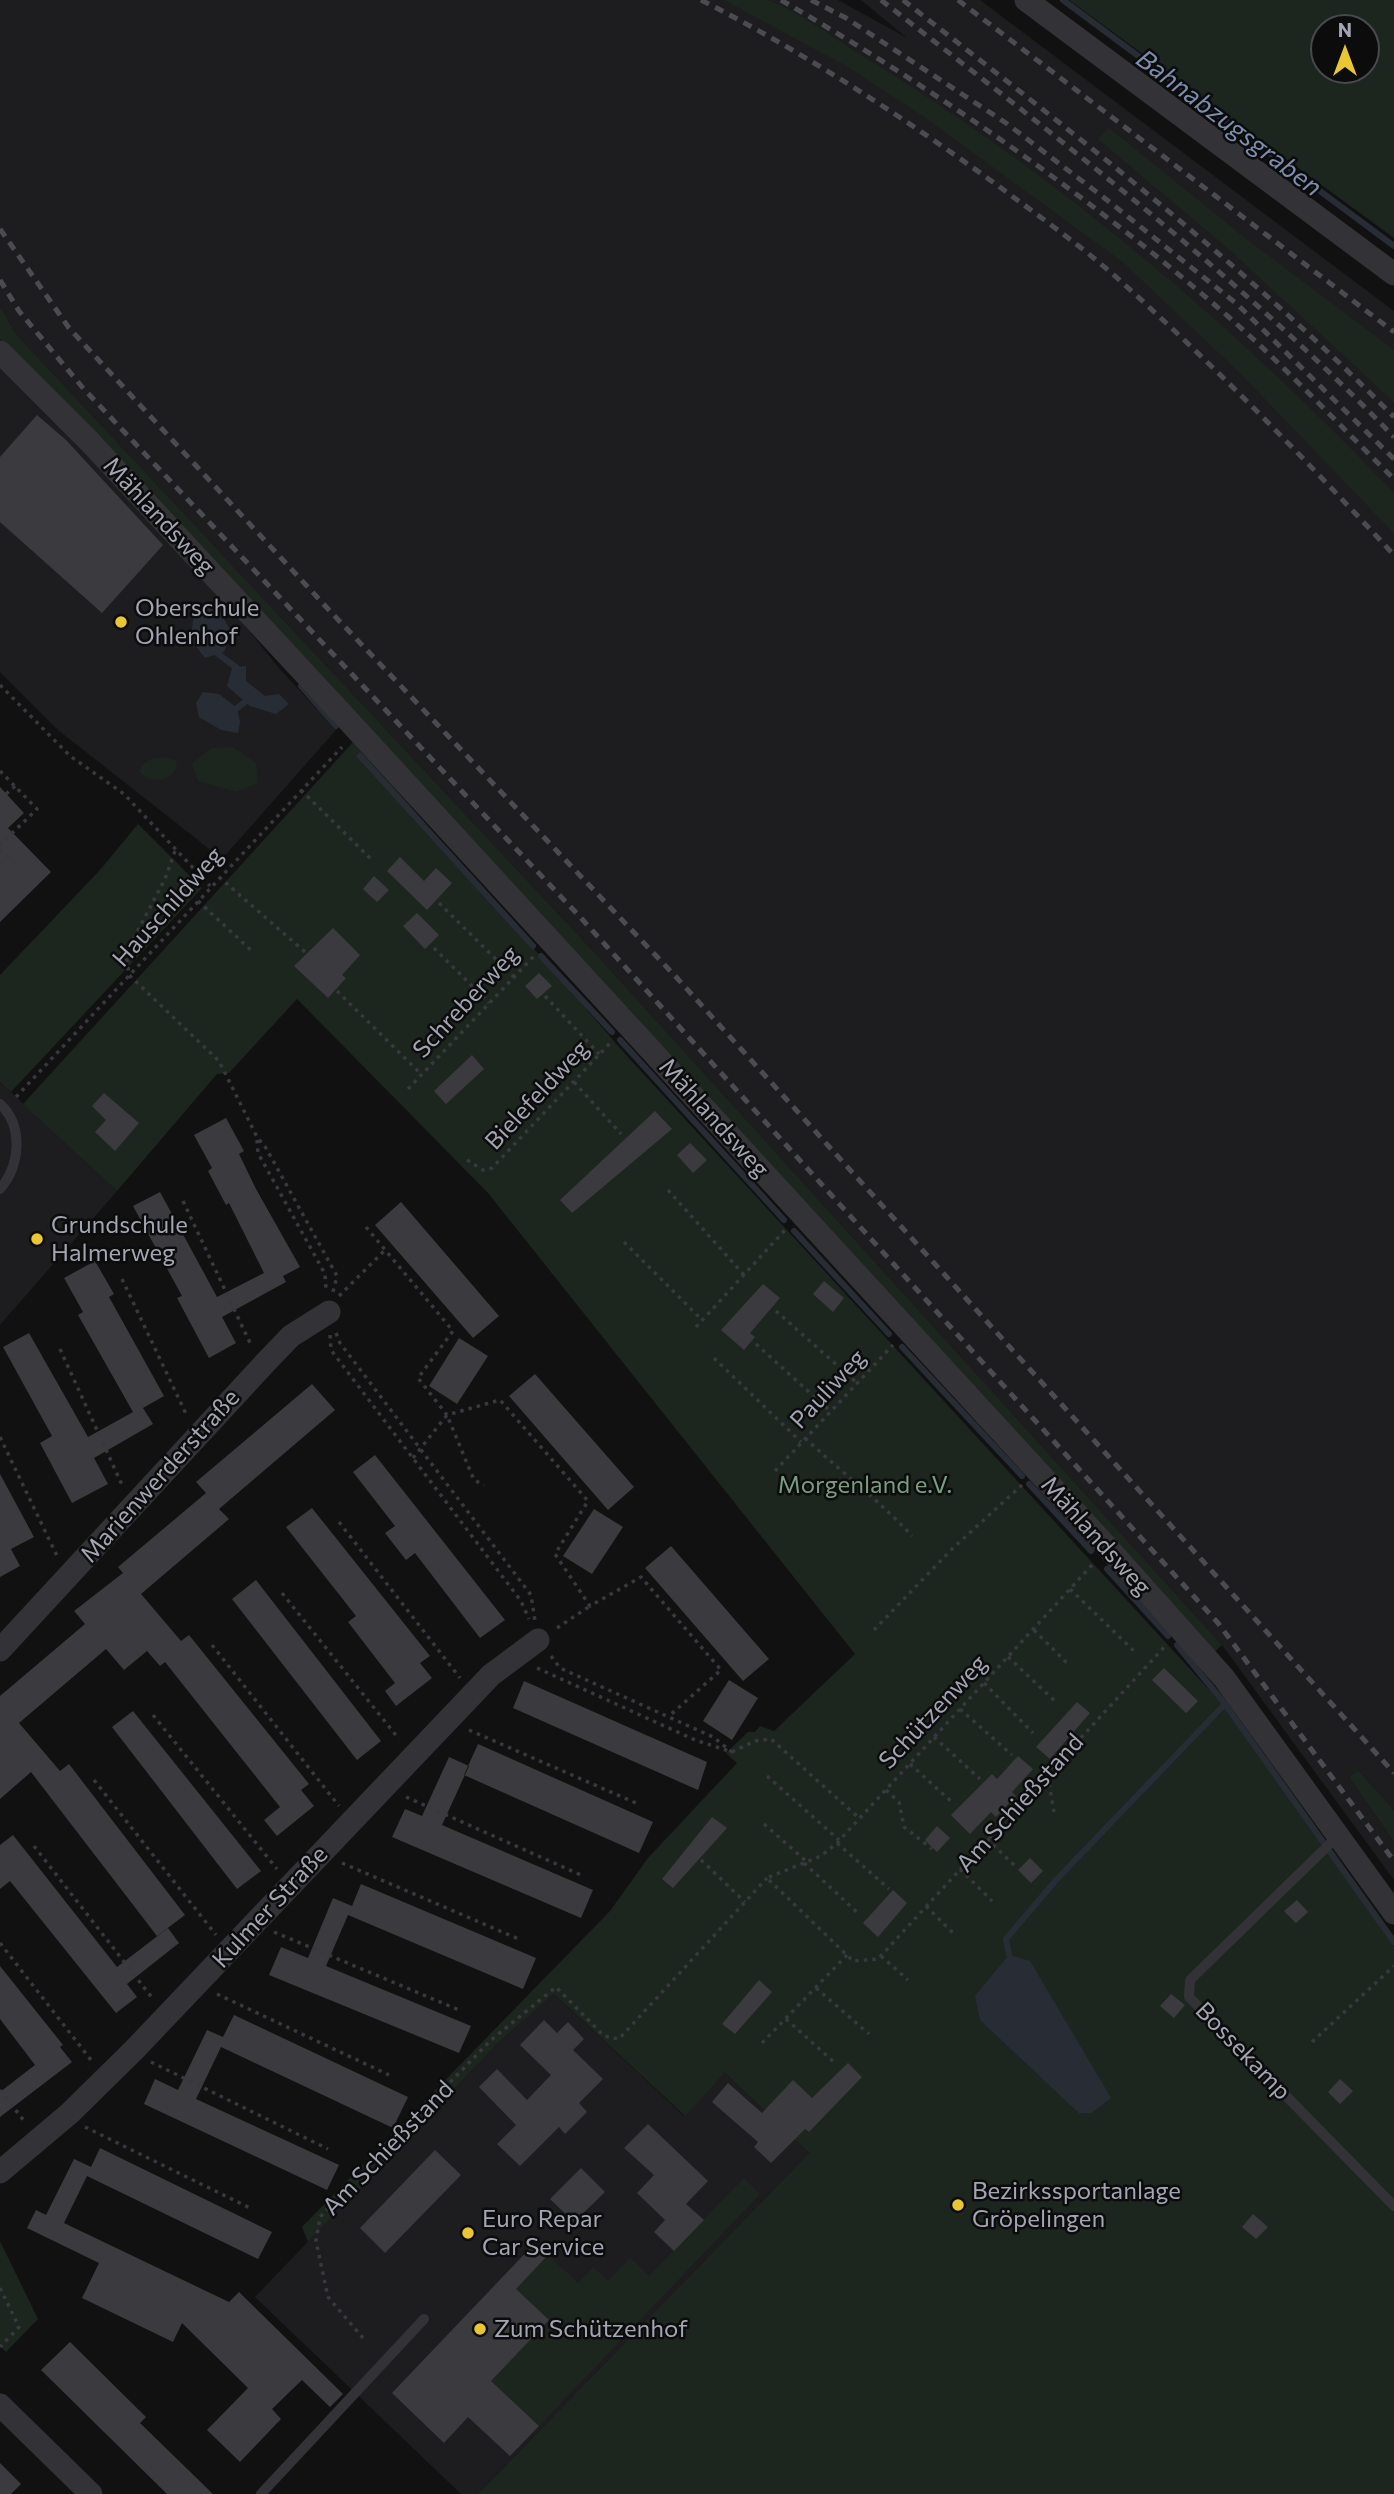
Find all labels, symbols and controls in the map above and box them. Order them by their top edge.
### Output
north arrow [1310,14,1380,84]
text: N [1338,18,1352,41]
water label: Bahnabzugsgraben [1130,43,1328,203]
street label: Mählandsweg [97,451,221,581]
place label: Oberschule Ohlenhof [135,594,259,650]
marker: Oberschule Ohlenhof [113,614,129,630]
street label: Hauschildweg [107,841,229,973]
street label: Schreberweg [407,940,525,1064]
street label: Bielefeldweg [479,1034,595,1156]
street label: Mählandsweg [653,1053,775,1183]
place label: Grundschule Halmerweg [51,1211,188,1267]
marker: Grundschule Halmerweg [29,1231,45,1247]
street label: Pauliweg [784,1343,872,1435]
street label: Marienwerderstraße [75,1383,245,1569]
park label: Morgenland e.V. [778,1471,952,1499]
street label: Mählandsweg [1035,1471,1157,1601]
street label: Schützenweg [873,1649,993,1775]
street label: Am Schießstand [950,1728,1090,1878]
street label: Kulmer Straße [206,1840,334,1974]
street label: Bossekamp [1189,1996,1297,2106]
street label: Am Schießstand [317,2075,459,2221]
place label: Bezirkssportanlage Gröpelingen [972,2177,1181,2233]
marker: Bezirkssportanlage Gröpelingen [950,2197,966,2213]
place label: Euro Repar Car Service [482,2205,605,2261]
marker: Euro Repar Car Service [460,2225,476,2241]
place label: Zum Schützenhof [494,2315,688,2343]
marker: Zum Schützenhof [472,2321,488,2337]

